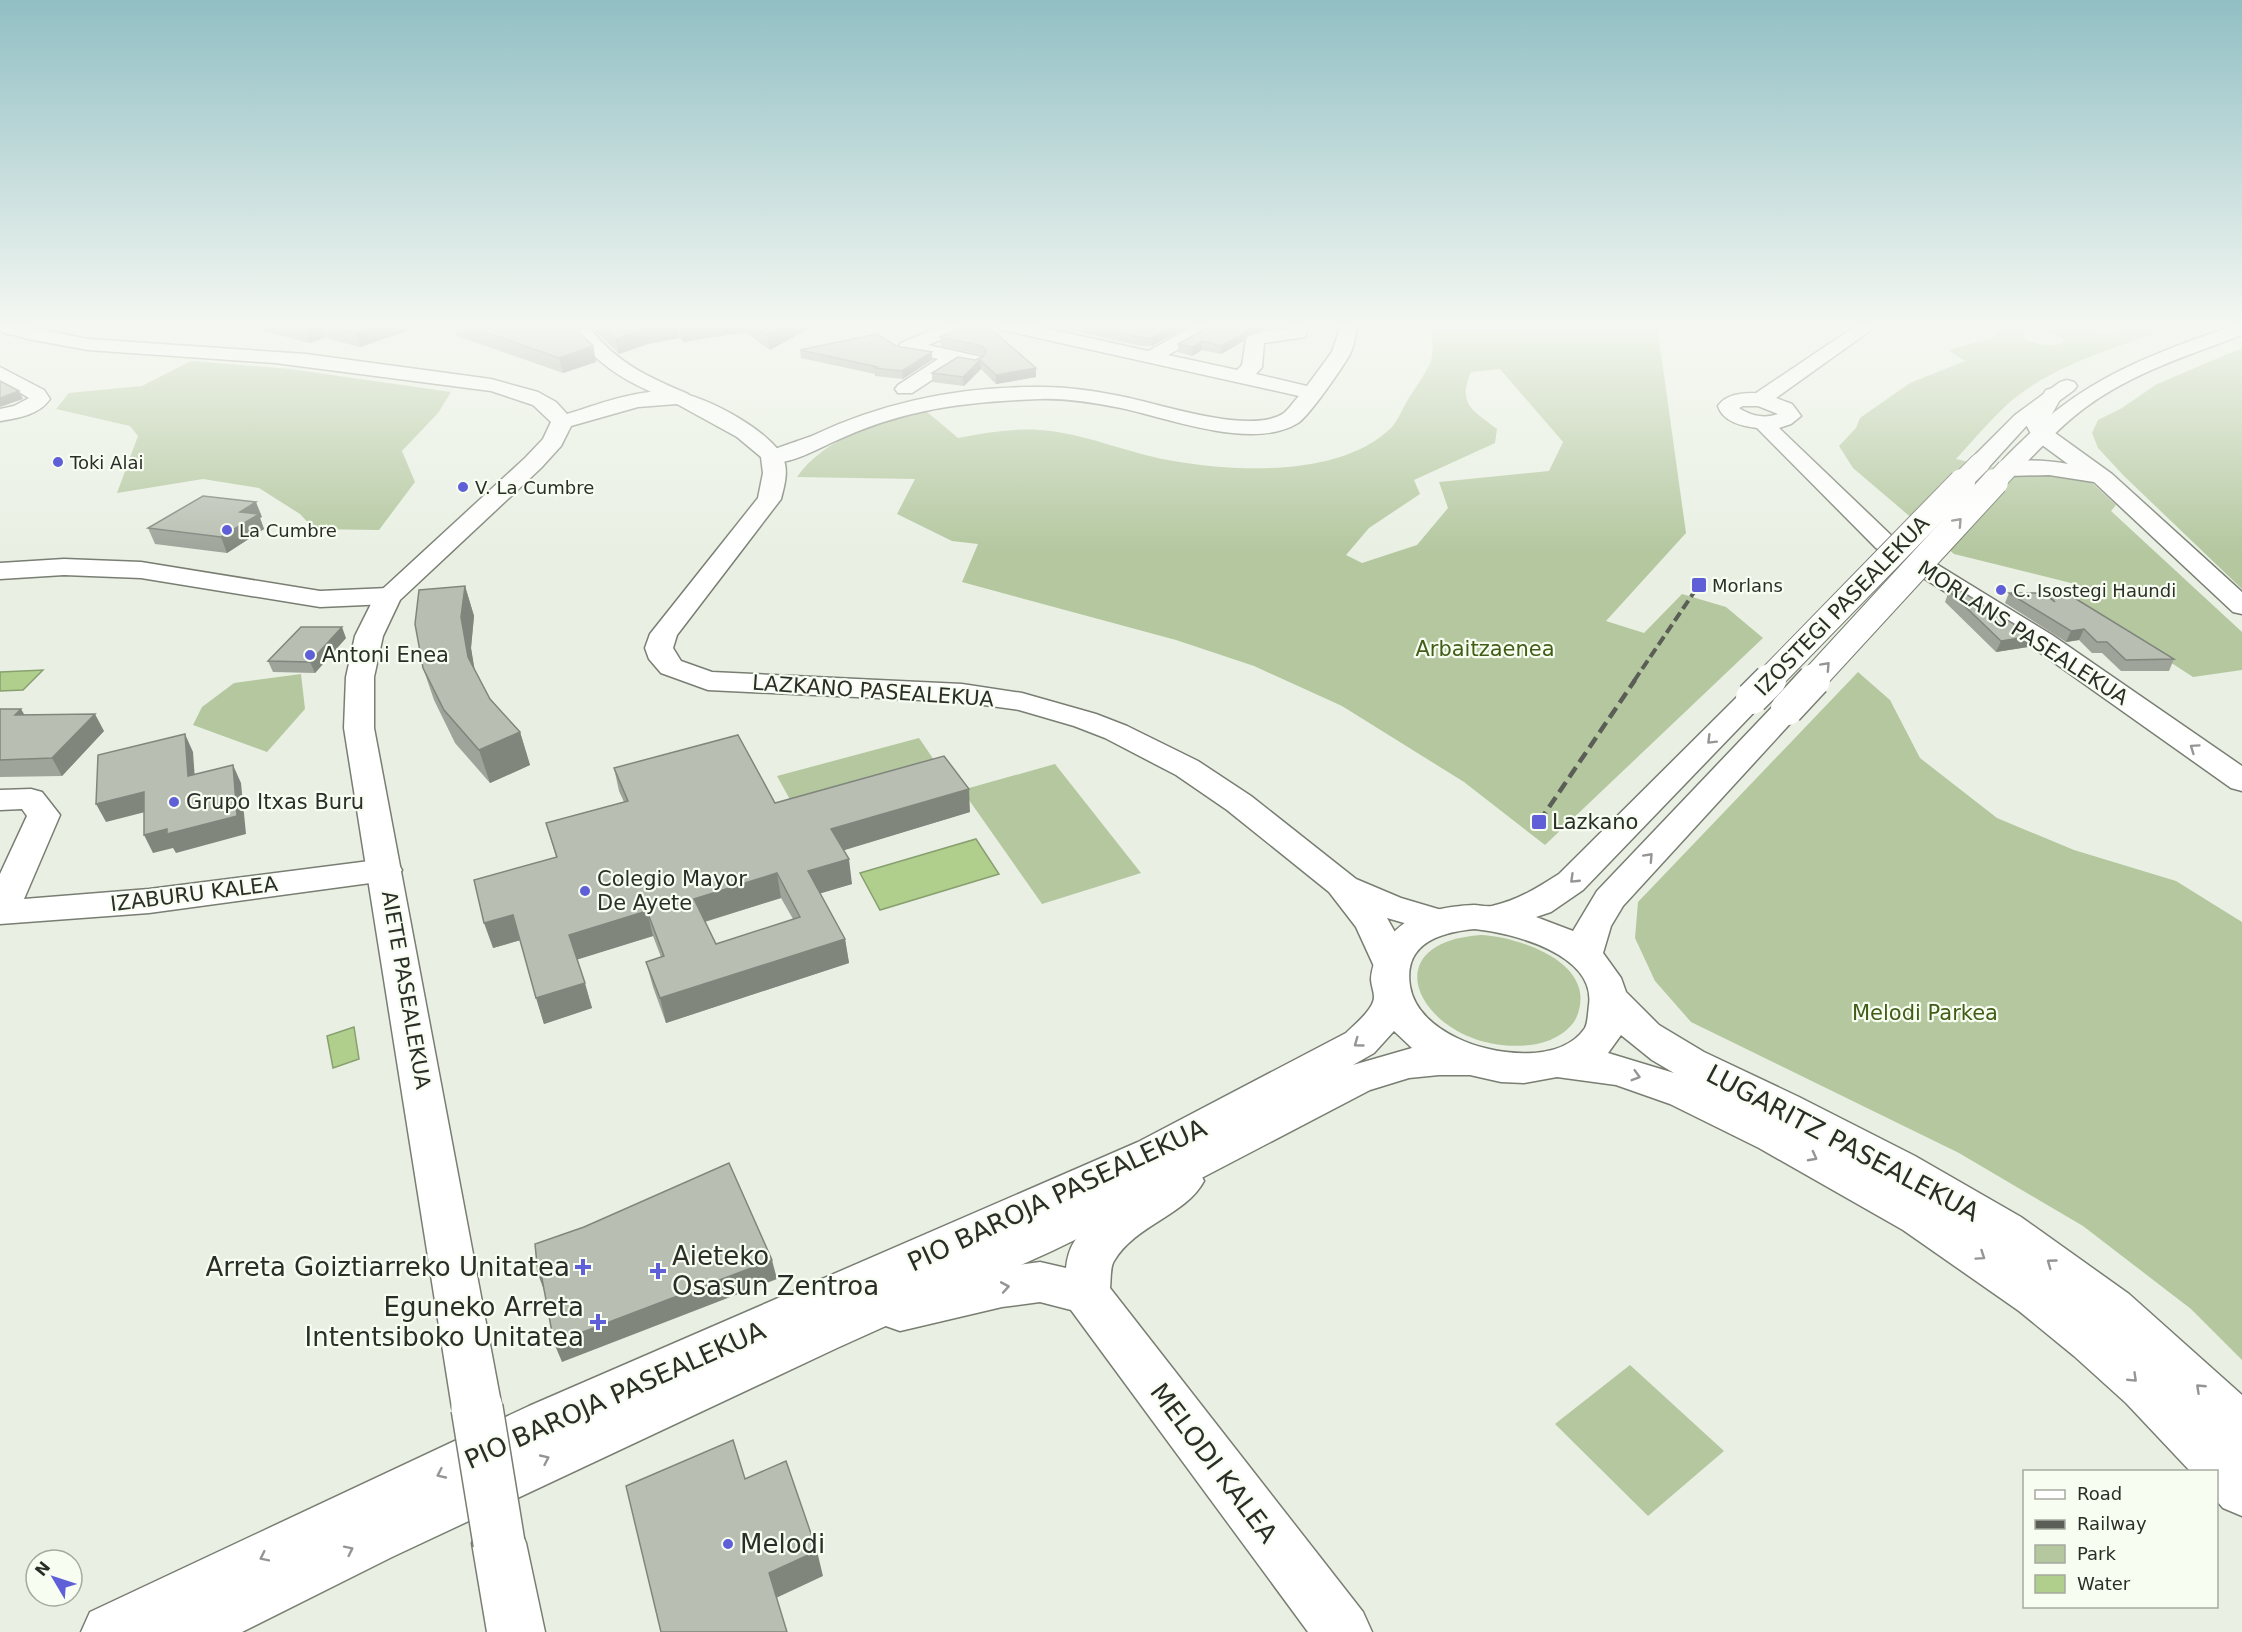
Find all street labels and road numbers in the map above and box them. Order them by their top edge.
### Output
street label: IZOSTEGI PASEALEKUA [1750,511,1935,701]
street label: MORLANS PASEALEKUA [1913,556,2133,710]
street label: LAZKANO PASEALEKUA [751,671,995,711]
street label: IZABURU KALEA [109,872,280,916]
street label: AIETE PASEALEKUA [377,889,435,1092]
street label: LUGARITZ PASEALEKUA [1702,1058,1985,1228]
street label: PIO BAROJA PASEALEKUA [903,1112,1211,1278]
street label: PIO BAROJA PASEALEKUA [460,1315,770,1475]
street label: MELODI KALEA [1144,1377,1284,1549]

